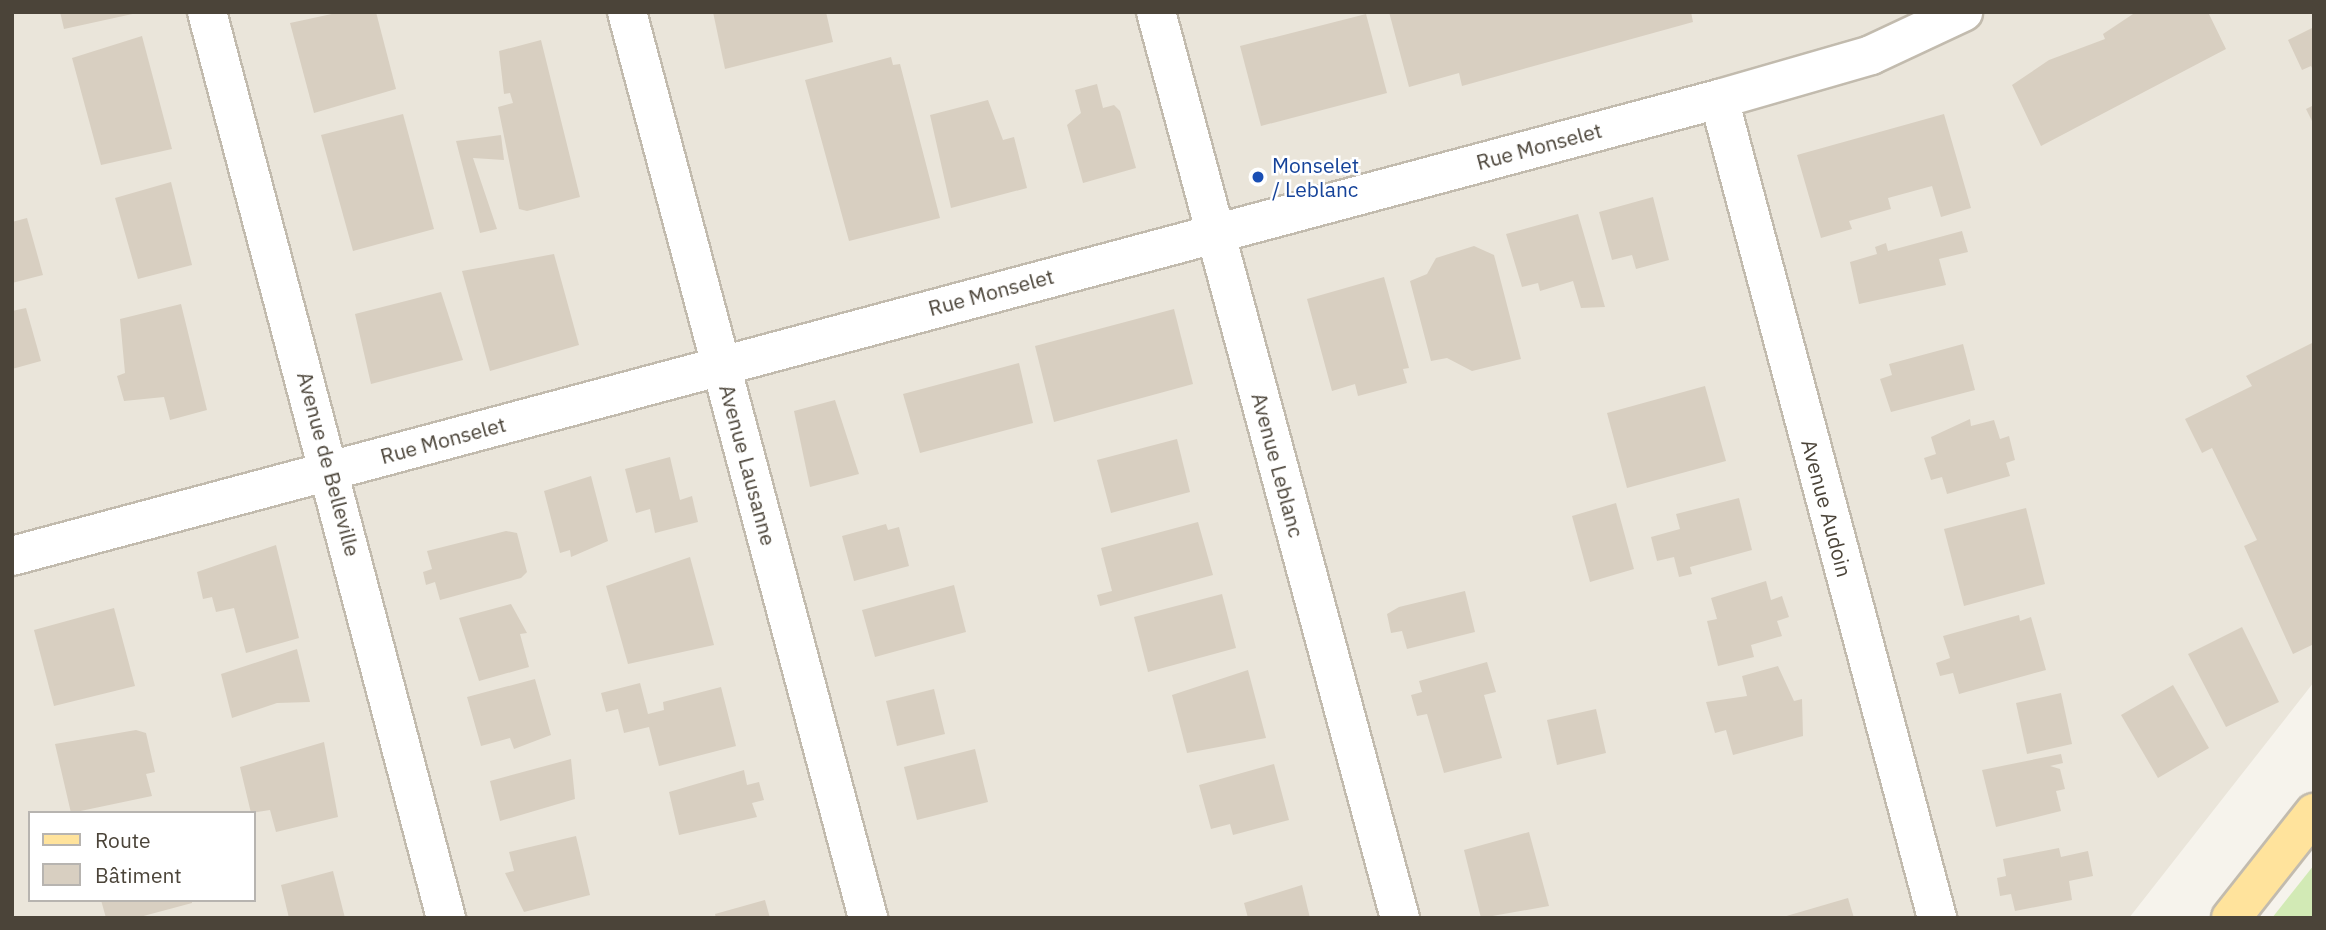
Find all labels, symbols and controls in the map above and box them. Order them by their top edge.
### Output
street label: Rue Monselet [1473,117,1605,175]
place label: Monselet / Leblanc [1272,152,1359,202]
marker: Monselet / Leblanc [1250,169,1266,185]
street label: Rue Monselet [925,263,1057,321]
street label: Avenue de Belleville [292,369,366,559]
street label: Avenue Lausanne [714,382,782,548]
street label: Avenue Leblanc [1247,390,1309,540]
street label: Rue Monselet [377,411,509,469]
street label: Avenue Audoin [1797,436,1857,580]
legend [28,811,256,902]
text: Route [95,826,151,854]
text: Bâtiment [95,861,182,889]

